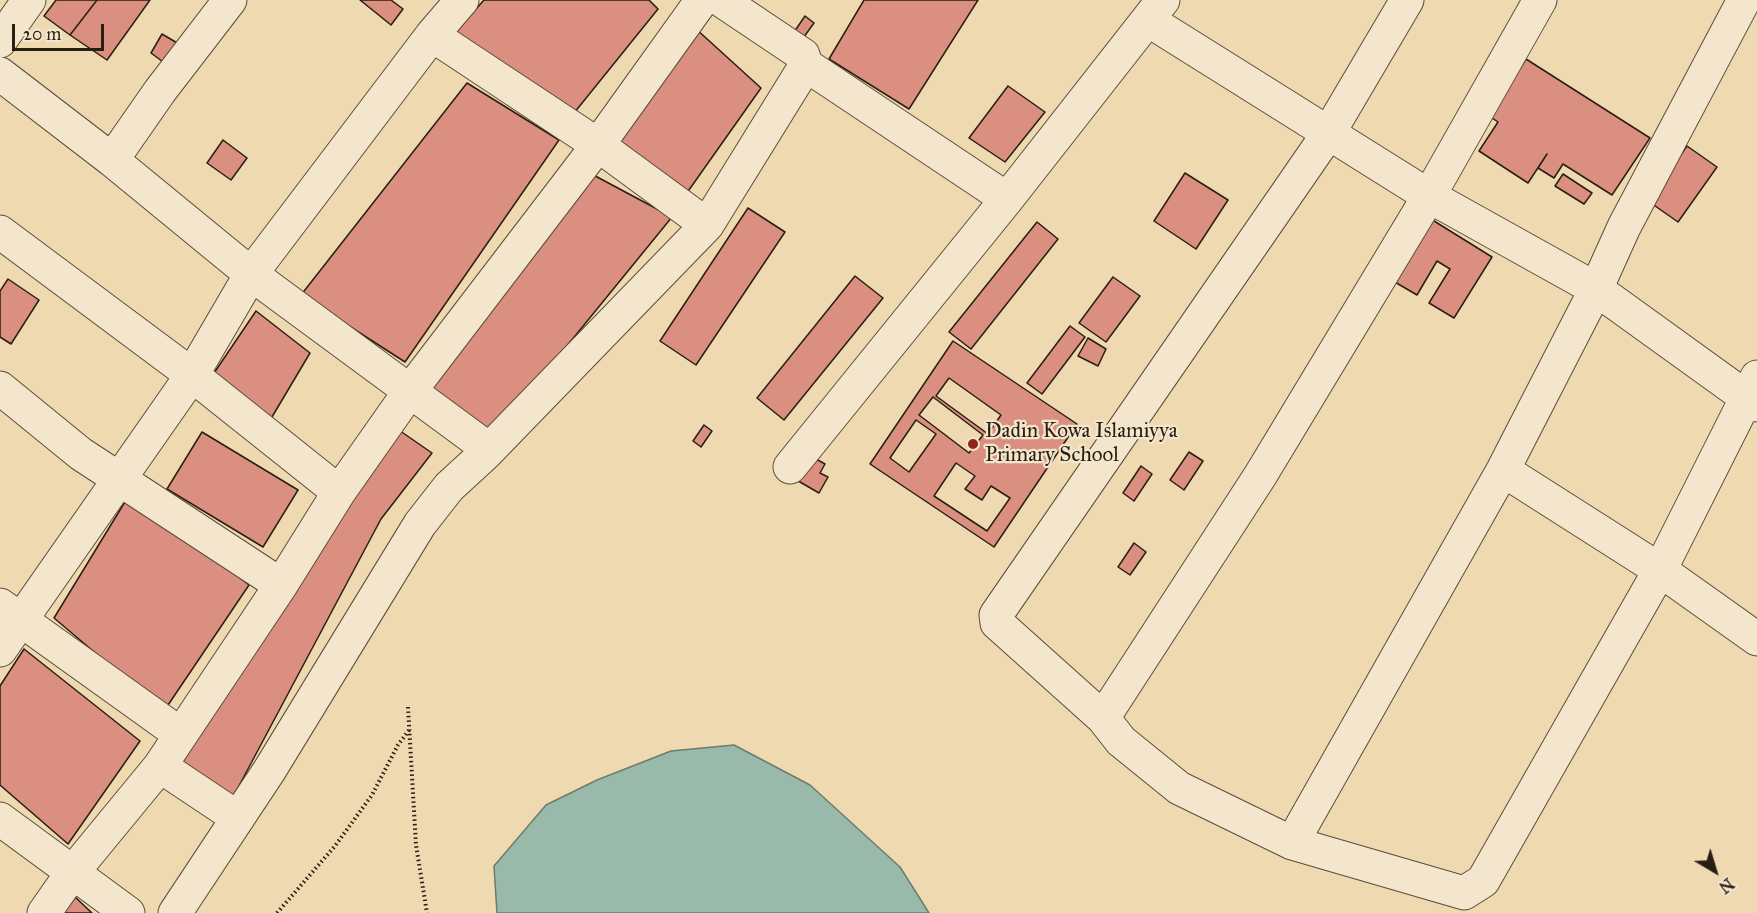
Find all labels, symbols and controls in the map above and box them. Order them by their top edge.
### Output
scale bar [15,12,106,50]
text: 20 m [23,23,61,45]
place label: Dadin Kowa Islamiyya Primary School [985,419,1178,469]
marker: Dadin Kowa Islamiyya Primary School [966,437,980,451]
north arrow [1685,841,1745,901]
text: N [1715,874,1738,897]

